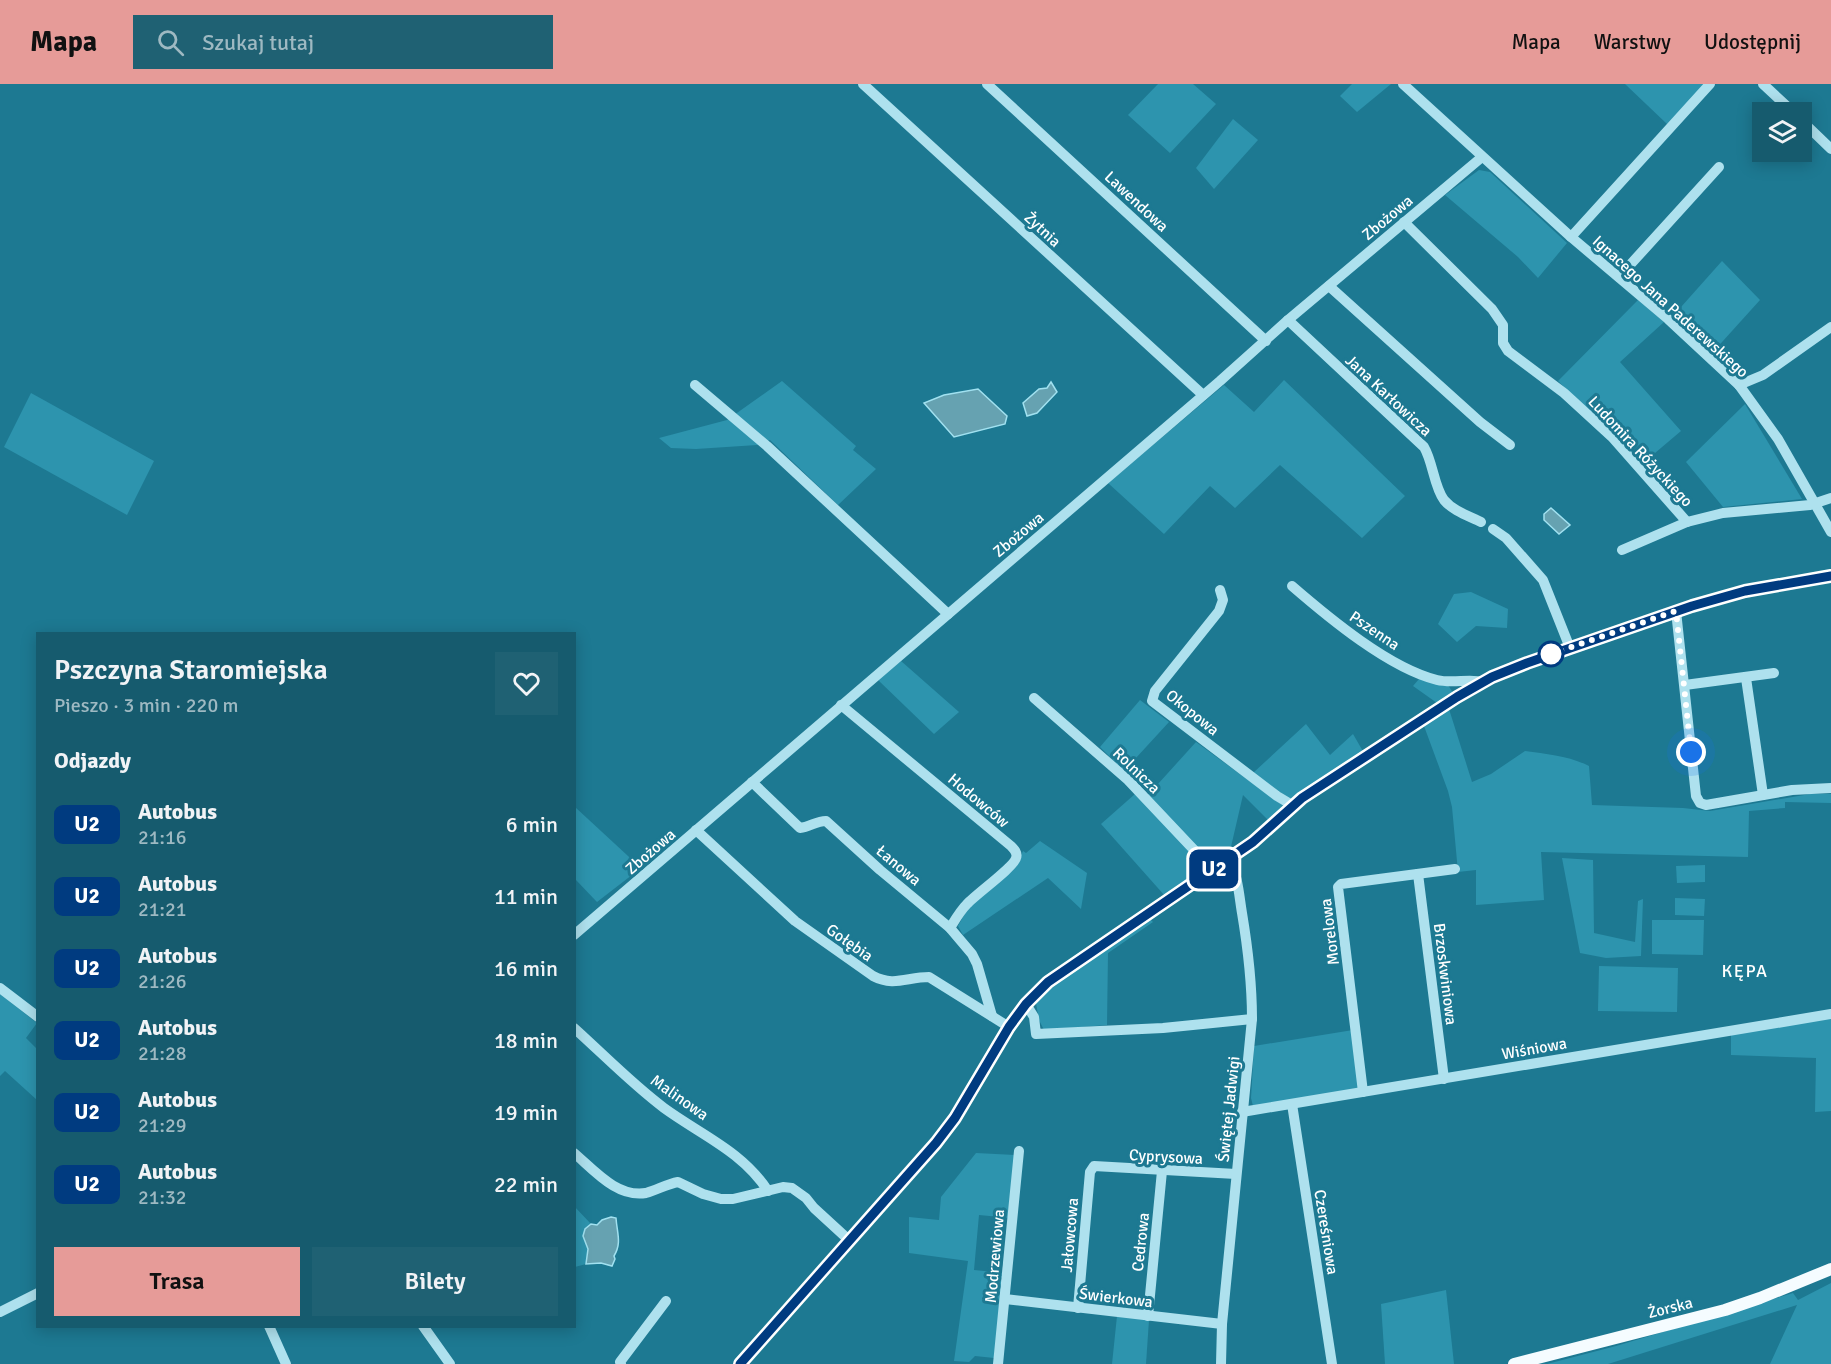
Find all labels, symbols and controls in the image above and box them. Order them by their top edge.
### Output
search box [133,15,553,69]
text: Mapa [30,25,97,59]
icon: search [154,26,187,59]
text: Szukaj tutaj [202,29,314,56]
text: Mapa [1511,29,1561,55]
text: Warstwy [1594,29,1671,55]
text: Udostępnij [1704,29,1801,55]
map controls [1752,102,1812,162]
button: layers [1752,102,1812,162]
street label: Lawendowa [1100,167,1173,236]
street label: Zbożowa [1358,191,1417,245]
street label: Żytnia [1020,208,1065,252]
street label: Ignacego Jana Paderewskiego [1588,231,1753,382]
street label: Jana Karłowicza [1341,351,1436,441]
street label: Ludomira Różyckiego [1584,392,1697,511]
street label: Zbożowa [989,508,1048,562]
street label: Pszenna [1346,607,1403,655]
unlabelled marker [1538,641,1564,667]
button: heart [495,652,558,715]
text: Pszczyna Staromiejska [54,653,328,687]
street label: Okopowa [1162,685,1223,740]
text: Pieszo · 3 min · 220 m [54,693,239,718]
your location [1676,737,1706,767]
street label: Rolnicza [1108,743,1164,798]
text: Odjazdy [54,747,131,774]
street label: Hodowców [943,769,1014,833]
text: Autobus [138,798,217,825]
text: U2 [74,811,100,837]
text: 6 min [506,811,558,838]
street label: Zbożowa [621,824,680,879]
text: 21:16 [138,825,187,850]
street label: Łanowa [872,841,925,890]
line badge: U2 [1187,850,1241,888]
text: U2 [1201,856,1227,882]
text: Autobus [138,870,217,897]
text: U2 [74,883,100,909]
text: 11 min [494,883,558,910]
text: 21:21 [138,897,187,922]
street label: Morelowa [1316,897,1344,966]
street label: Gołębia [822,919,877,966]
street label: Brzoskwiniowa [1429,922,1461,1026]
text: Autobus [138,942,217,969]
text: U2 [74,955,100,981]
text: 16 min [494,955,558,982]
district label: KĘPA [1721,960,1769,982]
text: 21:26 [138,969,187,994]
text: Autobus [138,1014,217,1041]
text: U2 [74,1027,100,1053]
text: 18 min [494,1027,558,1054]
street label: Wiśniowa [1500,1033,1568,1065]
text: 21:28 [138,1041,187,1066]
street label: Świętej Jadwigi [1213,1055,1244,1163]
street label: Malinowa [646,1071,712,1125]
text: Autobus [138,1086,217,1113]
text: U2 [74,1099,100,1125]
text: 19 min [494,1099,558,1126]
text: 21:29 [138,1113,187,1138]
street label: Cyprysowa [1128,1145,1203,1169]
text: Autobus [138,1158,217,1185]
text: U2 [74,1171,100,1197]
text: 22 min [494,1171,558,1198]
text: 21:32 [138,1185,187,1210]
street label: Czereśniowa [1309,1188,1343,1276]
street label: Jałowcowa [1057,1197,1083,1273]
street label: Modrzewiowa [981,1208,1009,1304]
street label: Cedrowa [1128,1212,1154,1273]
button: Trasa [54,1247,300,1316]
button: Bilety [312,1247,558,1316]
street label: Świerkowa [1078,1284,1154,1312]
street label: Żorska [1646,1293,1695,1323]

